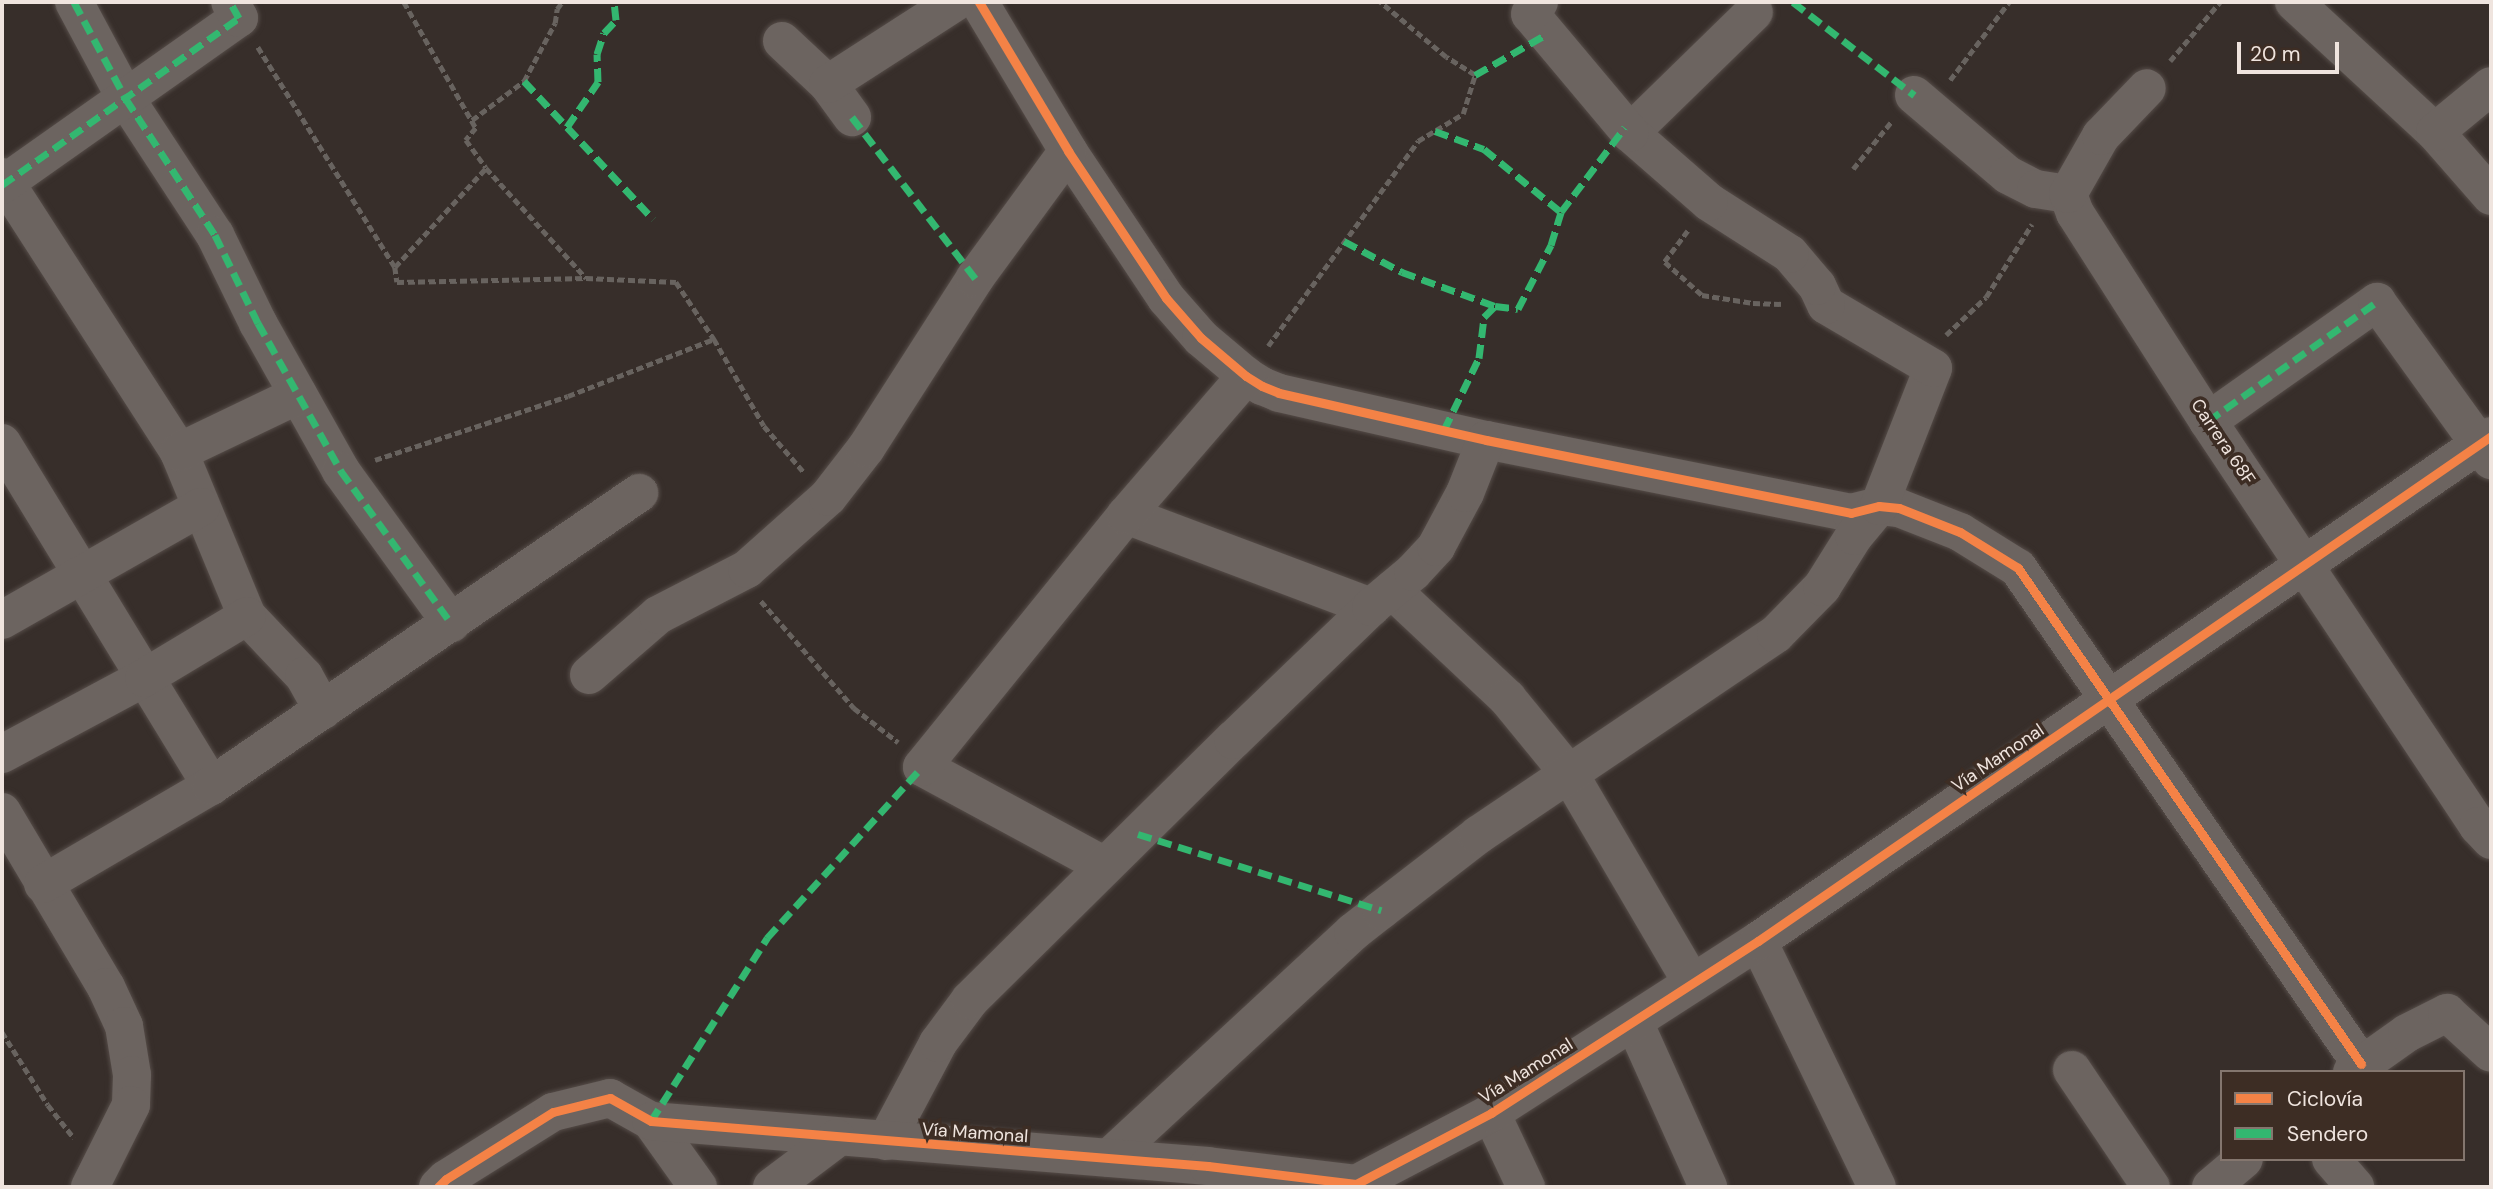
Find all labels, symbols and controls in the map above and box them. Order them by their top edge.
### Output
scale bar [2241,28,2342,72]
text: 20 m [2250,40,2301,68]
street label: Carrera 68F [2186,395,2260,489]
street label: Vía Mamonal [1948,719,2048,797]
street label: Vía Mamonal [1475,1034,1577,1108]
legend [2220,1070,2465,1161]
text: Ciclovía [2287,1085,2363,1113]
street label: Vía Mamonal [921,1119,1029,1147]
text: Sendero [2287,1120,2368,1148]

